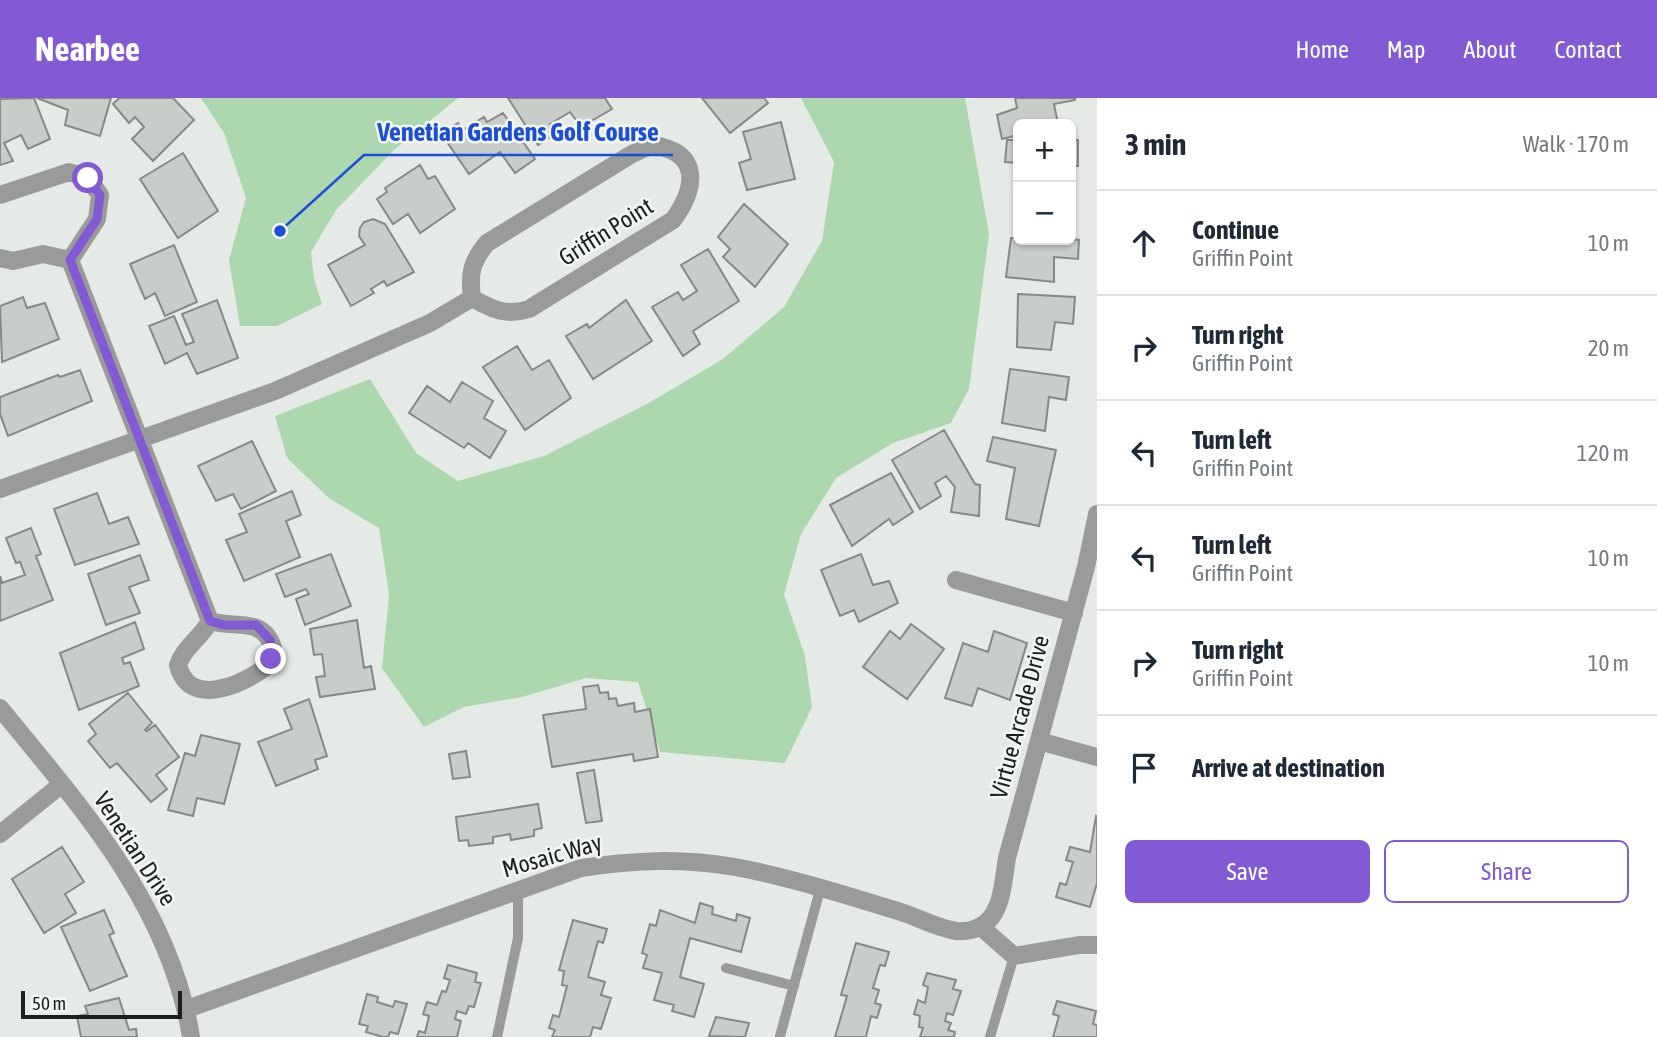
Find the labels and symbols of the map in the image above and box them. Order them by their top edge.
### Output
callout: Venetian Gardens Golf Course [364,108,673,155]
text: Venetian Gardens Golf Course [376,117,659,147]
route start [72,162,103,193]
street label: Griffin Point [554,192,658,271]
street label: Virtue Arcade Drive [985,632,1054,801]
route end [255,643,286,674]
street label: Venetian Drive [89,787,182,910]
street label: Mosaic Way [499,828,605,883]
scale bar [21,988,182,1020]

